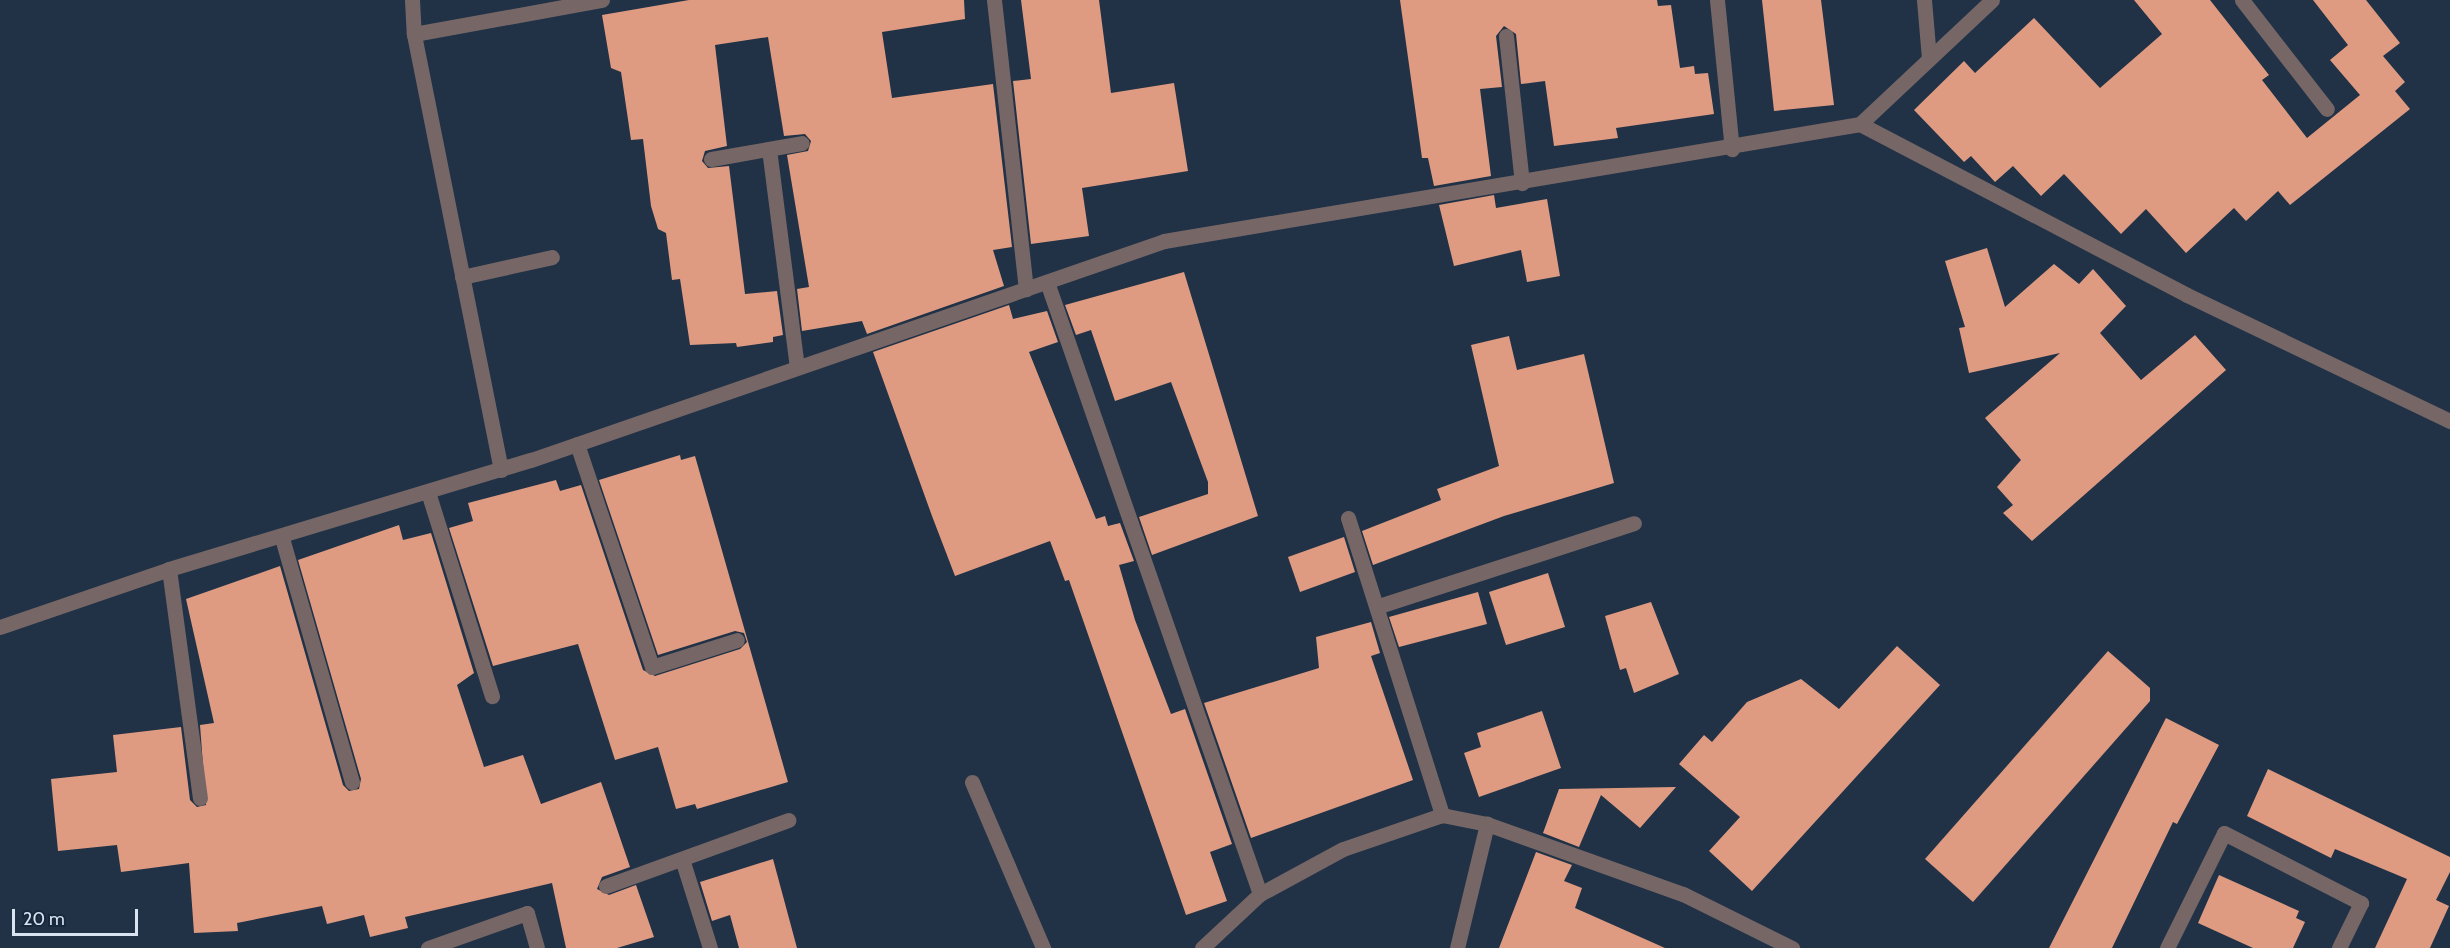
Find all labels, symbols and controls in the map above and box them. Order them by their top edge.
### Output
scale bar [15,897,141,935]
text: 20 m [23,908,65,930]

